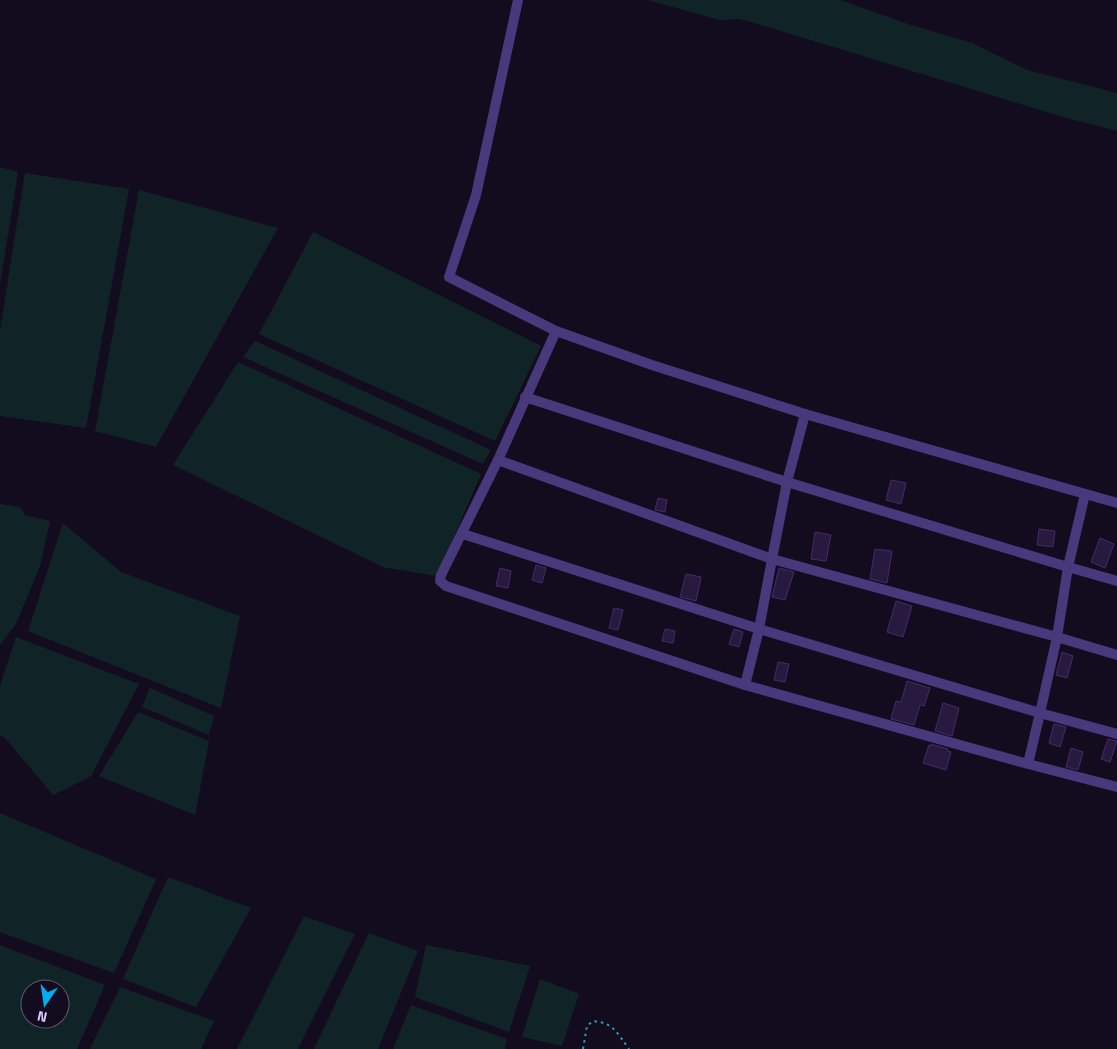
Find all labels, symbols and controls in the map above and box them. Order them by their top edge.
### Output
north arrow [20,979,70,1029]
text: N [35,1006,49,1028]

